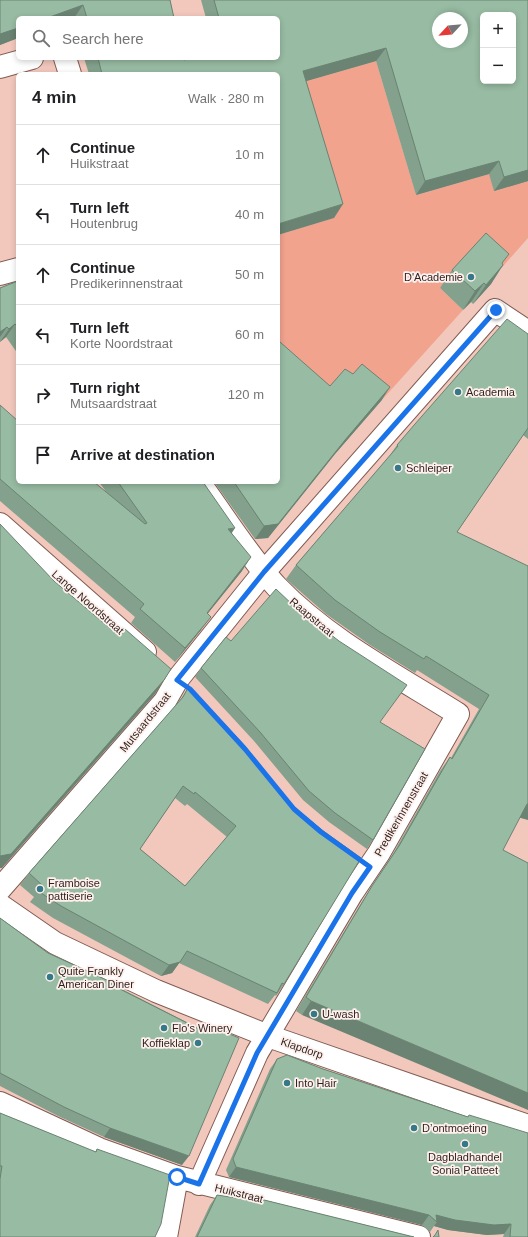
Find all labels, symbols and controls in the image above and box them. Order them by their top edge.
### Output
north arrow [432,12,468,48]
map controls [480,12,516,84]
button: + [480,12,516,48]
search box [16,16,280,60]
icon: search [30,27,52,49]
text: Search here [62,30,144,47]
button: − [480,48,516,84]
text: 4 min [32,88,76,107]
text: Walk · 280 m [188,91,264,106]
text: Continue [70,139,135,156]
icon: ahead [32,144,54,166]
text: 10 m [235,147,264,162]
text: Huikstraat [70,156,129,171]
text: Turn left [70,199,129,216]
icon: left [32,204,54,226]
text: 40 m [235,207,264,222]
text: Houtenbrug [70,216,138,231]
text: Continue [70,259,135,276]
icon: ahead [32,264,54,286]
text: 50 m [235,267,264,282]
place label: D'Academie [404,271,463,283]
marker: D'Academie [466,272,476,282]
text: Predikerinnenstraat [70,276,183,291]
route end [487,301,505,319]
text: Turn left [70,319,129,336]
icon: left [32,324,54,346]
text: 60 m [235,327,264,342]
text: Korte Noordstraat [70,336,173,351]
text: Turn right [70,379,140,396]
icon: right [32,384,54,406]
place label: Academia [466,386,516,398]
text: 120 m [228,387,264,402]
marker: Academia [453,387,463,397]
text: Mutsaardstraat [70,396,157,411]
icon: arrive [32,444,54,466]
text: Arrive at destination [70,446,215,463]
place label: Schleiper [406,462,452,474]
marker: Schleiper [393,463,403,473]
street label: Lange Noordstraat [50,568,126,636]
street label: Raapstraat [288,595,336,639]
street label: Mutsaardstraat [117,690,173,754]
street label: Predikerinnenstraat [372,770,430,858]
place label: Framboise pattiserie [48,877,100,902]
marker: Framboise pattiserie [35,884,45,894]
place label: Quite Frankly American Diner [58,965,134,990]
marker: Quite Frankly American Diner [45,972,55,982]
place label: U-wash [322,1008,359,1020]
marker: U-wash [309,1009,319,1019]
place label: Flo's Winery [172,1022,233,1034]
marker: Flo's Winery [159,1023,169,1033]
street label: Klapdorp [279,1035,325,1061]
place label: Koffieklap [142,1037,190,1049]
marker: Koffieklap [193,1038,203,1048]
place label: Into Hair [295,1077,337,1089]
marker: Into Hair [282,1078,292,1088]
place label: D’ontmoeting [422,1122,487,1134]
marker: D’ontmoeting [409,1123,419,1133]
marker: Dagbladhandel Sonia Patteet [460,1139,470,1149]
place label: Dagbladhandel Sonia Patteet [428,1151,502,1176]
route start [168,1168,186,1186]
street label: Huikstraat [214,1181,264,1205]

